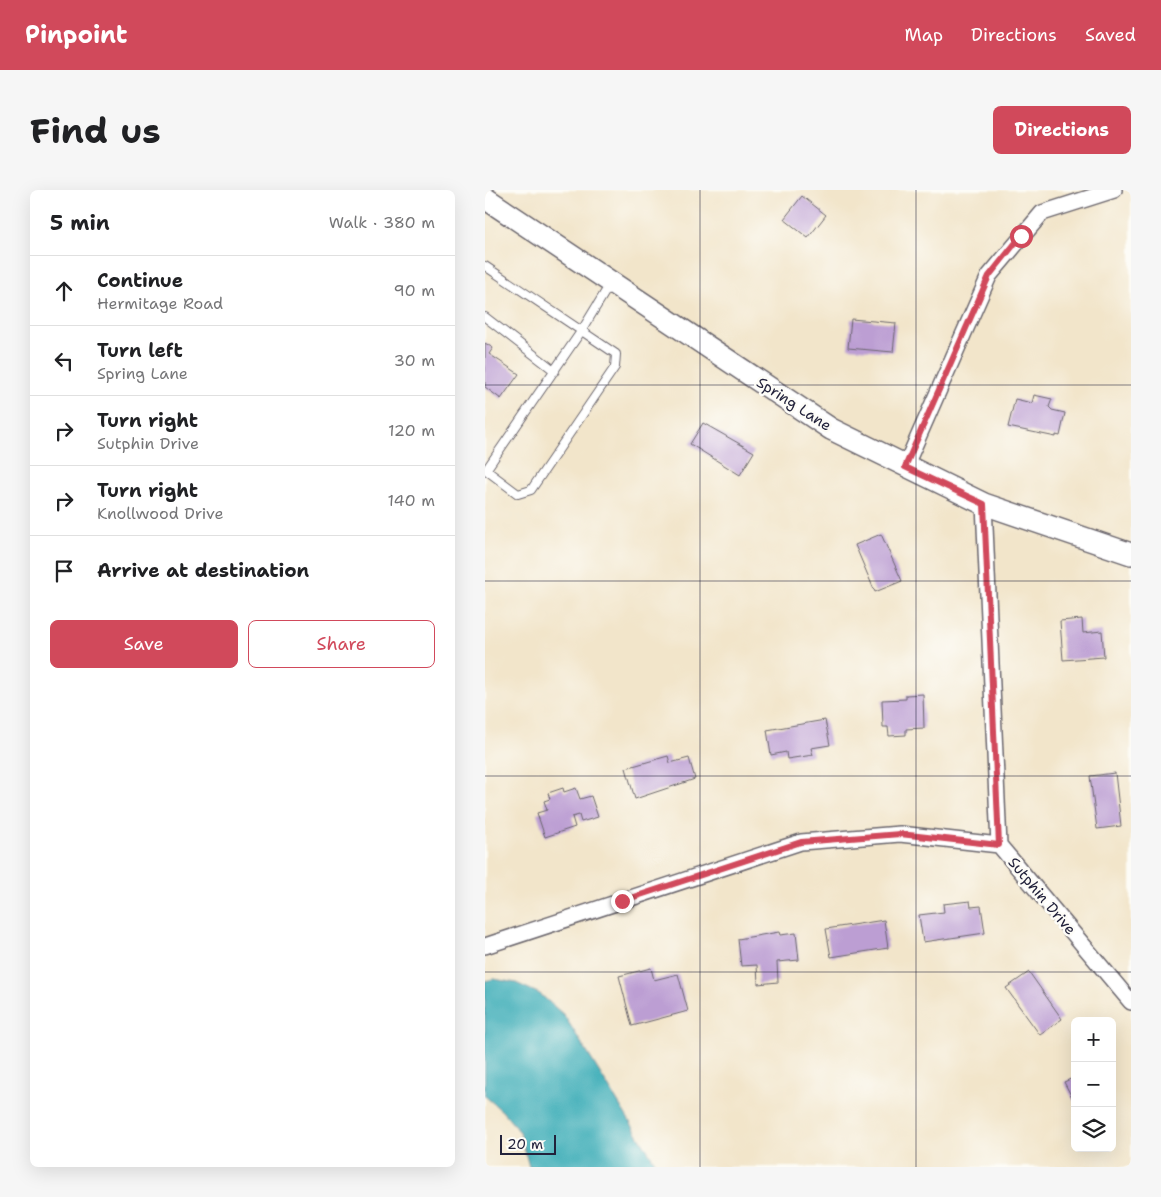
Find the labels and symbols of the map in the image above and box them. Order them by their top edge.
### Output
route start [1010,225,1033,248]
street label: Spring Lane [753,372,835,436]
street label: Sutphin Drive [1004,853,1080,939]
route end [611,890,634,913]
scale bar [500,1132,556,1155]

